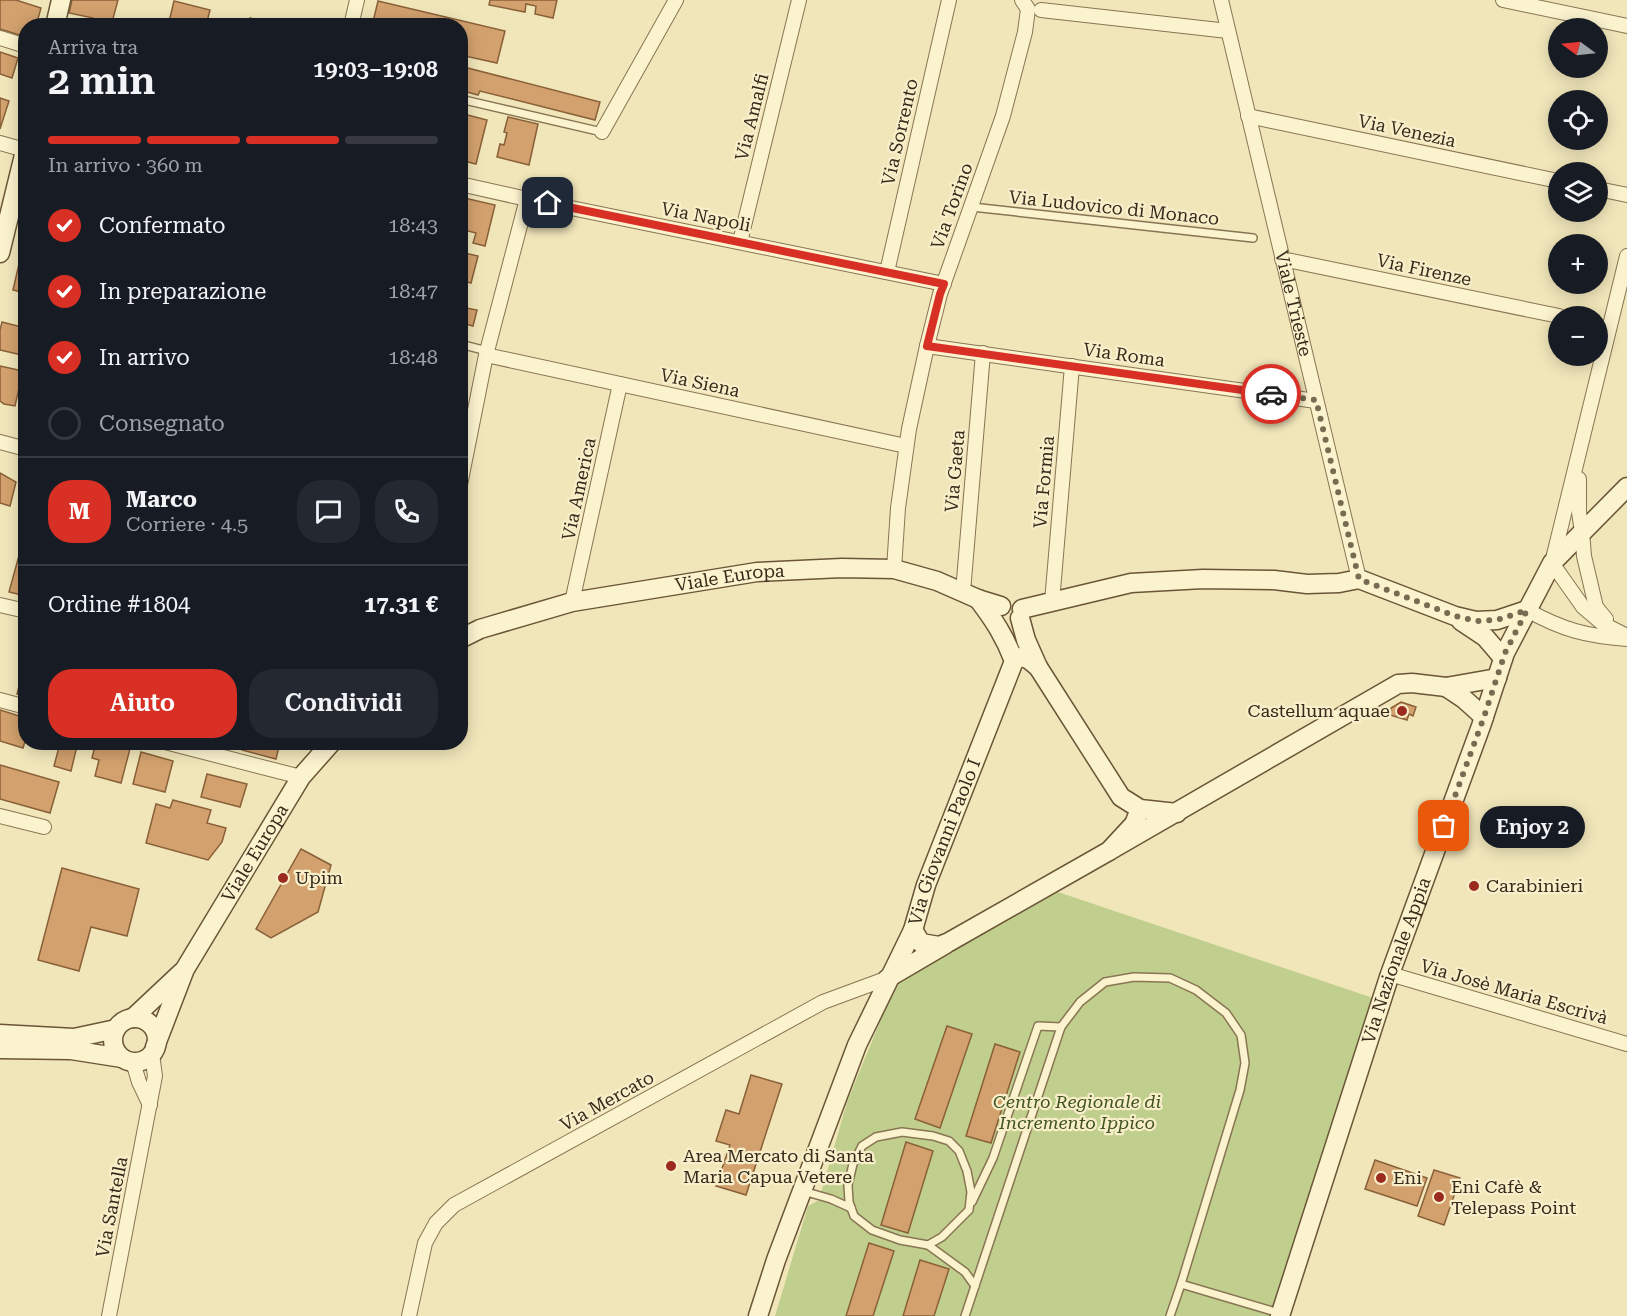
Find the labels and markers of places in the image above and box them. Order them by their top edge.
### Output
pin [522,177,573,228]
place label: Castellum aquae [1248,700,1390,721]
marker: Castellum aquae [1395,704,1409,718]
pin [1418,800,1469,851]
callout: Enjoy 2 [1480,805,1585,847]
place label: Upim [295,867,343,888]
marker: Upim [276,871,290,885]
place label: Carabinieri [1486,875,1584,896]
marker: Carabinieri [1467,879,1481,893]
place label: Area Mercato di Santa Maria Capua Vetere [683,1145,874,1187]
marker: Area Mercato di Santa Maria Capua Vetere [664,1159,678,1173]
place label: Eni [1393,1167,1422,1188]
marker: Eni [1374,1171,1388,1185]
place label: Eni Cafè & Telepass Point [1451,1176,1577,1218]
marker: Eni Cafè & Telepass Point [1432,1190,1446,1204]

